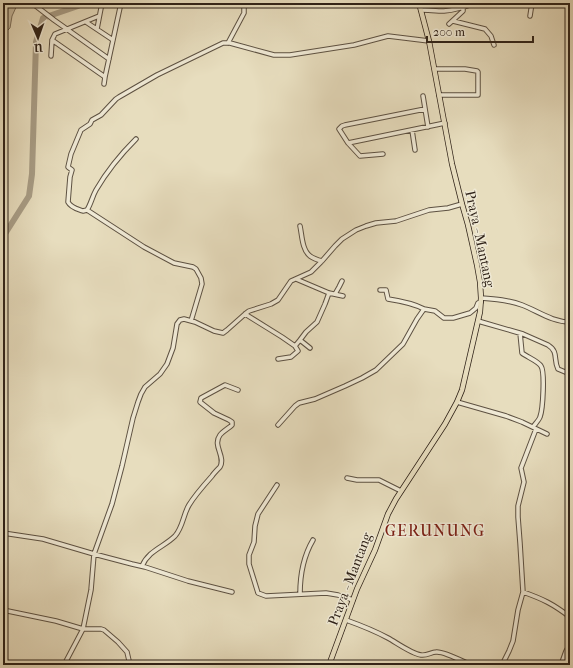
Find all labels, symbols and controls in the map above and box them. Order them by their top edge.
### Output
north arrow [18,18,58,58]
scale bar [427,18,533,44]
text: 200 m [433,25,465,39]
text: U [33,41,44,54]
street label: Praya - Mantang [461,189,499,289]
district label: GERUNUNG [385,521,485,540]
street label: Praya - Mantang [324,530,376,628]

